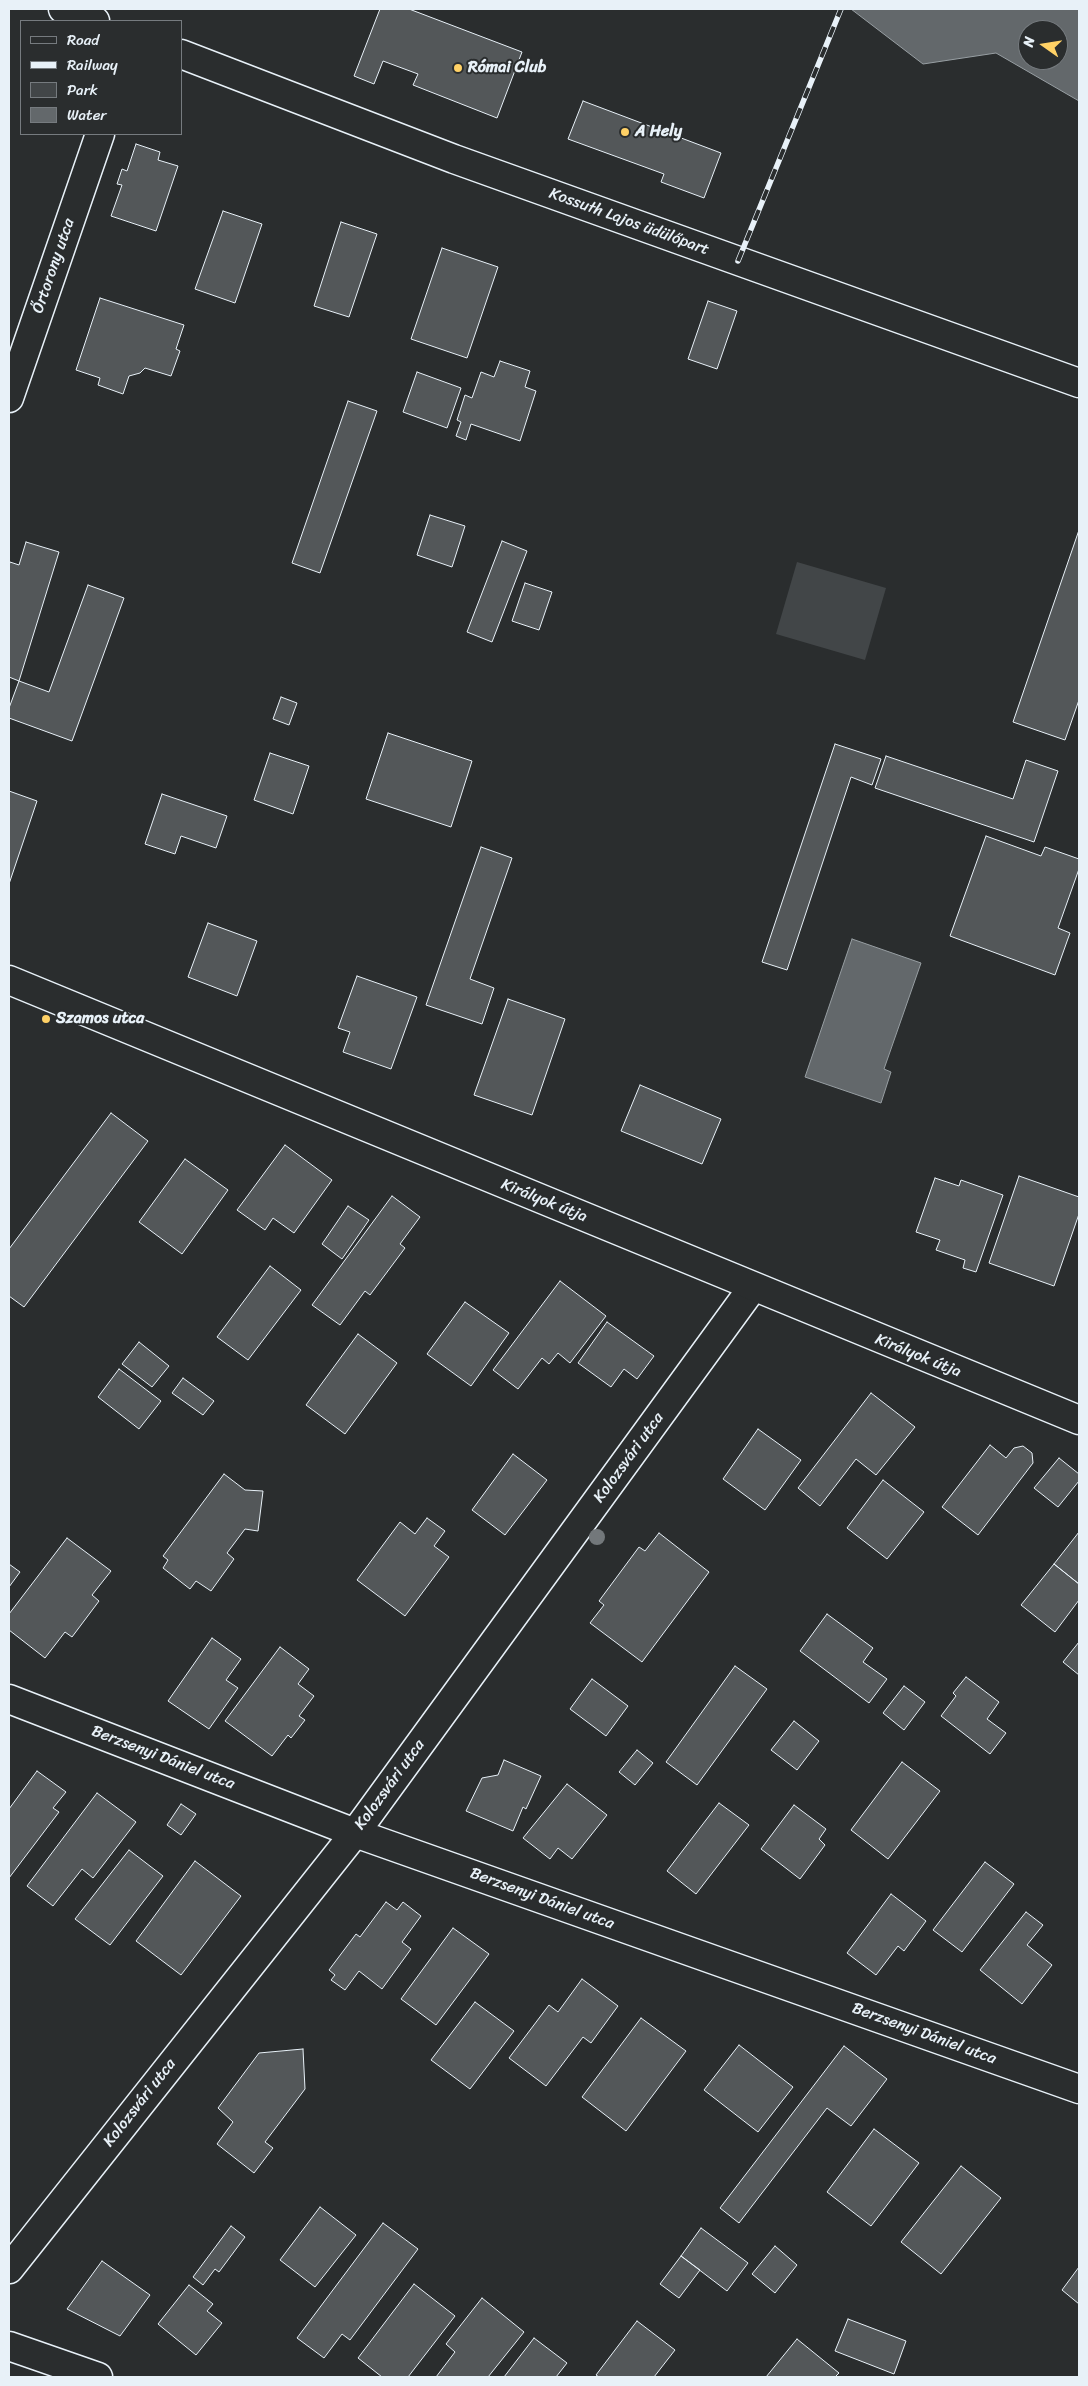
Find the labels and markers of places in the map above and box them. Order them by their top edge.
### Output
place label: Római Club [468,58,546,78]
marker: Római Club [452,62,464,74]
place label: A Hely [635,122,682,142]
marker: A Hely [619,126,631,138]
place label: Szamos utca [56,1009,144,1029]
marker: Szamos utca [40,1013,52,1025]

